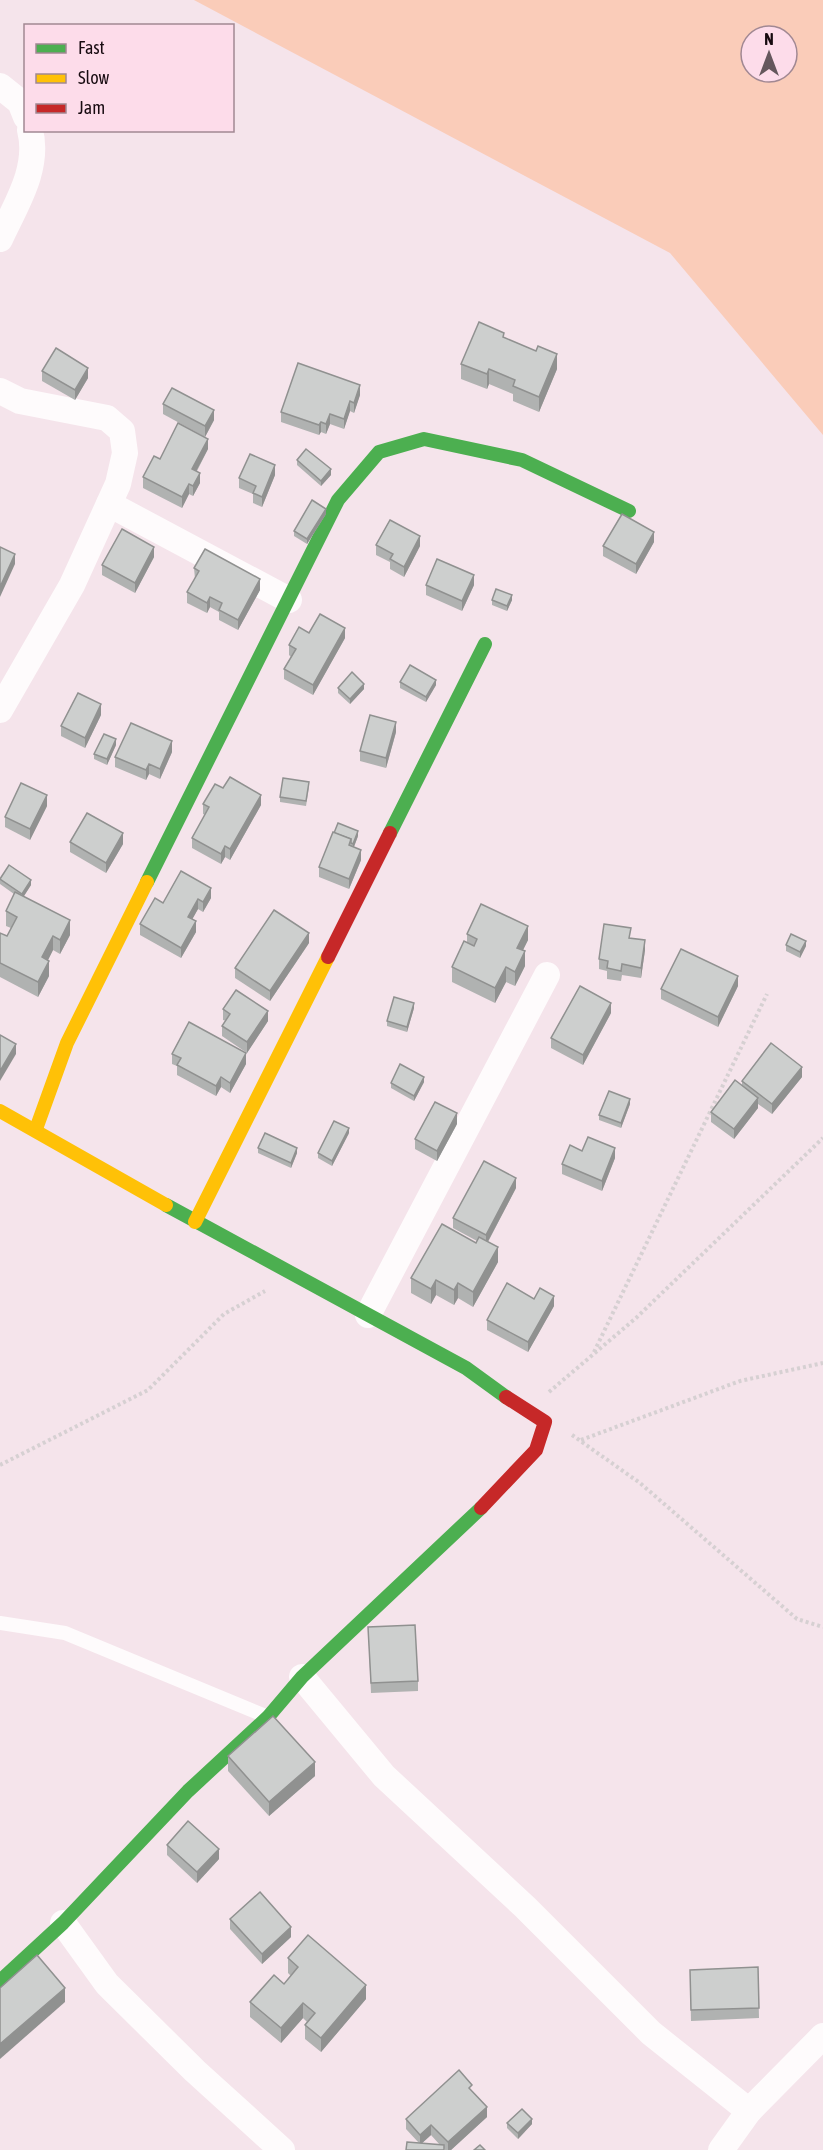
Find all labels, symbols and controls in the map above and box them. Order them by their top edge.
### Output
legend [24,24,234,132]
north arrow [739,24,799,84]
text: N [764,30,774,48]
text: Fast [78,37,105,58]
text: Slow [78,67,109,88]
text: Jam [78,97,105,118]

